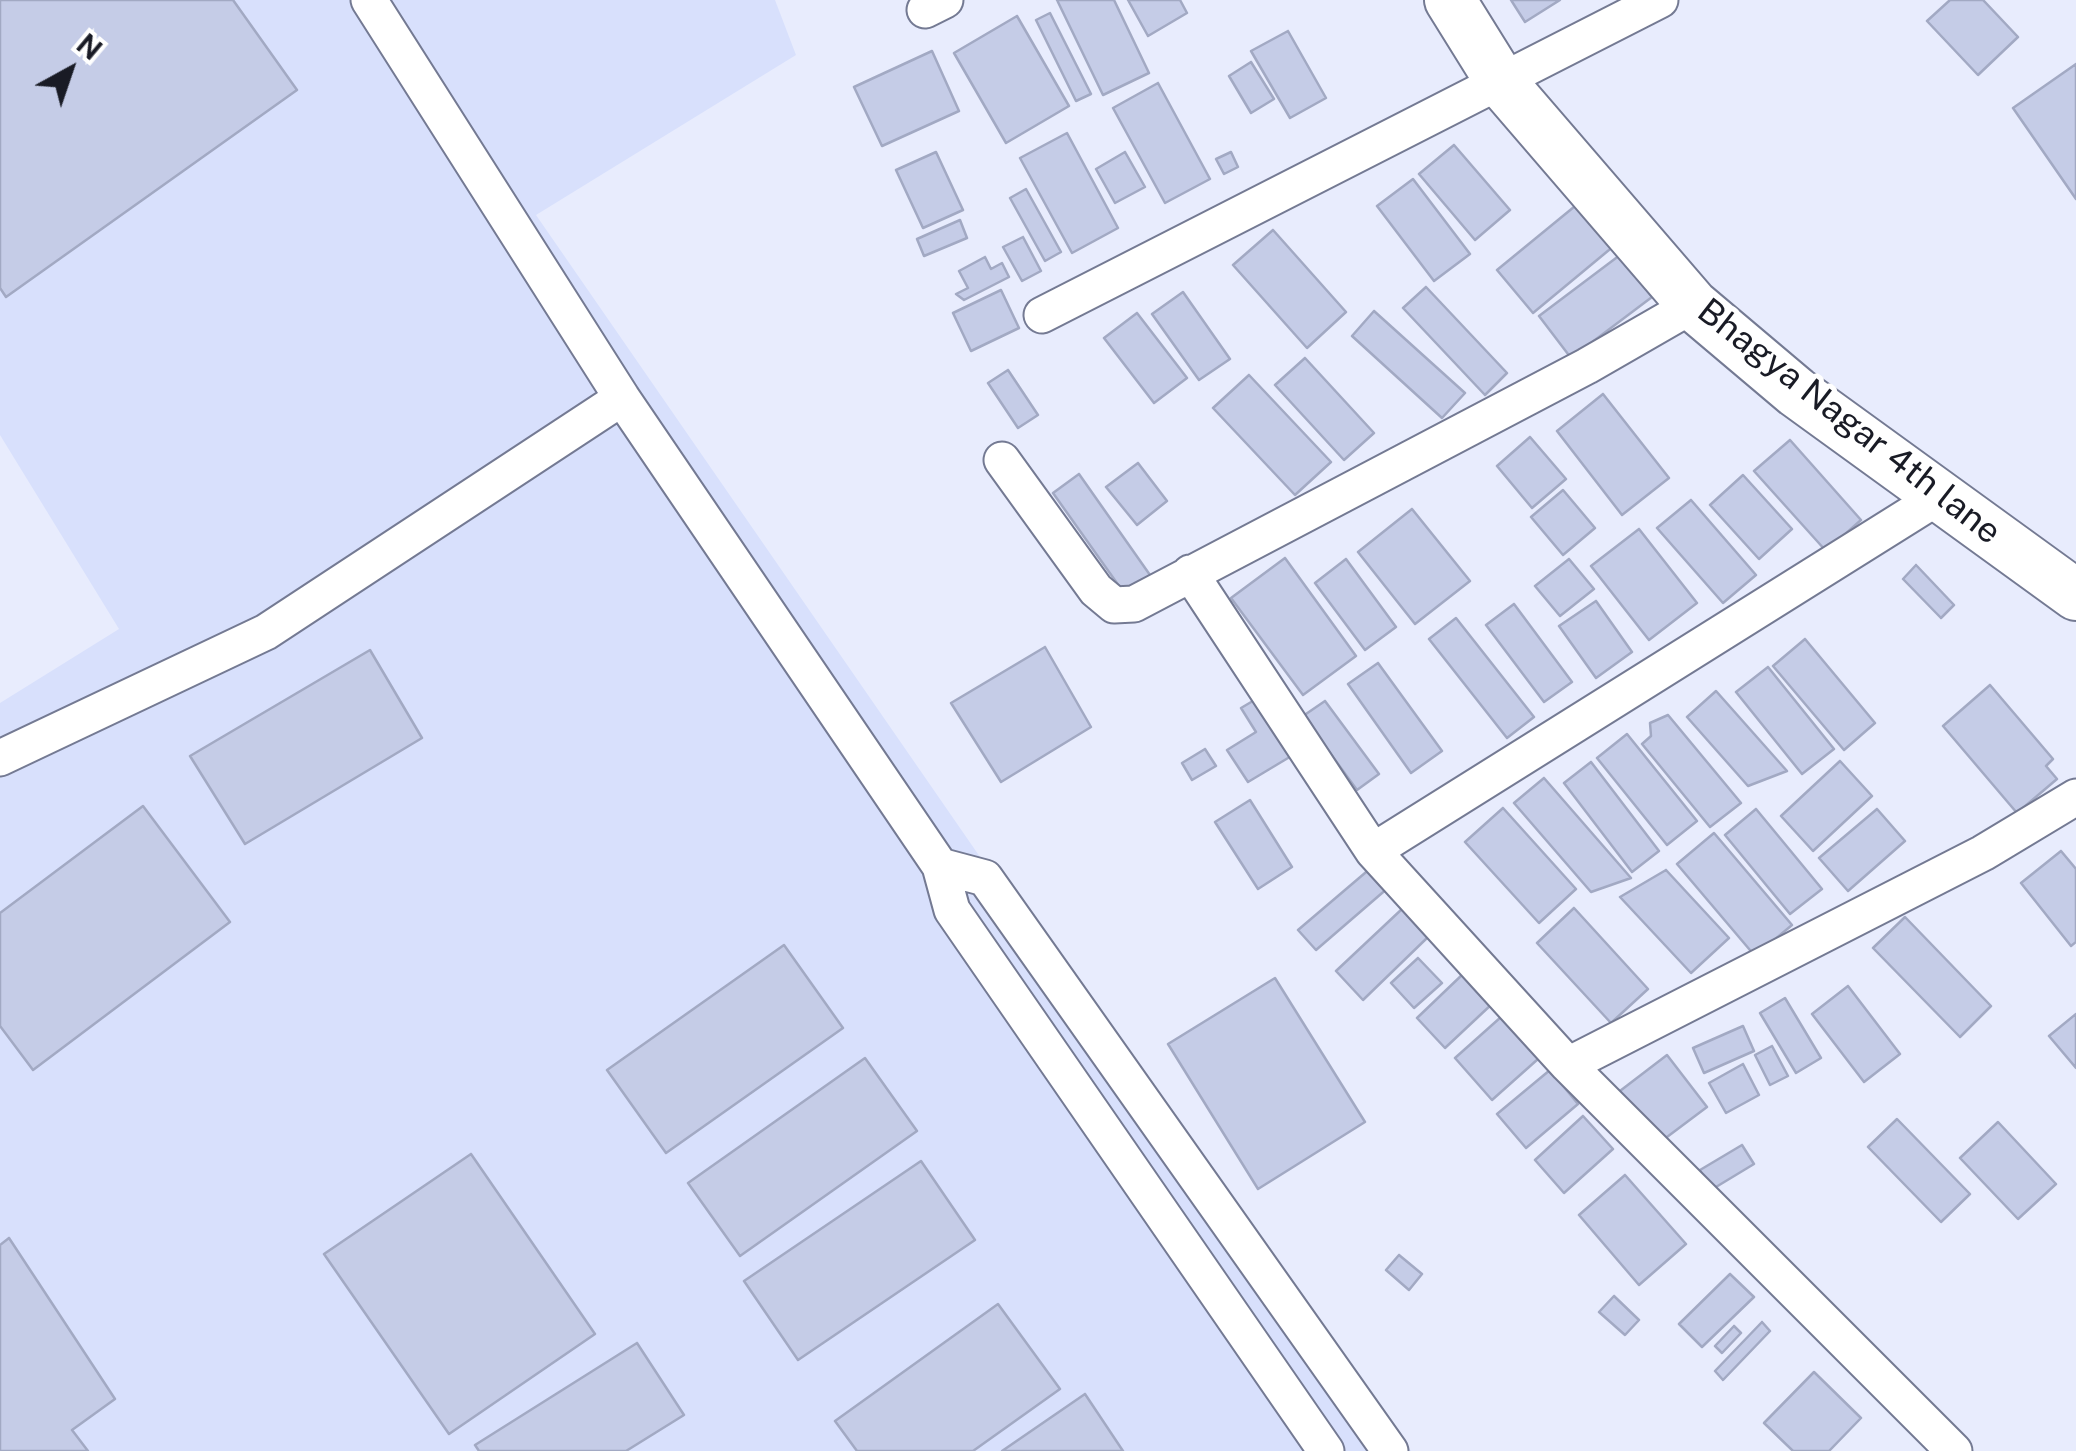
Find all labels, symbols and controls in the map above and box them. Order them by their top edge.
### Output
north arrow [20,20,120,120]
text: N [71,27,109,66]
street label: Bhagya Nagar 4th lane [1689,290,2009,554]

